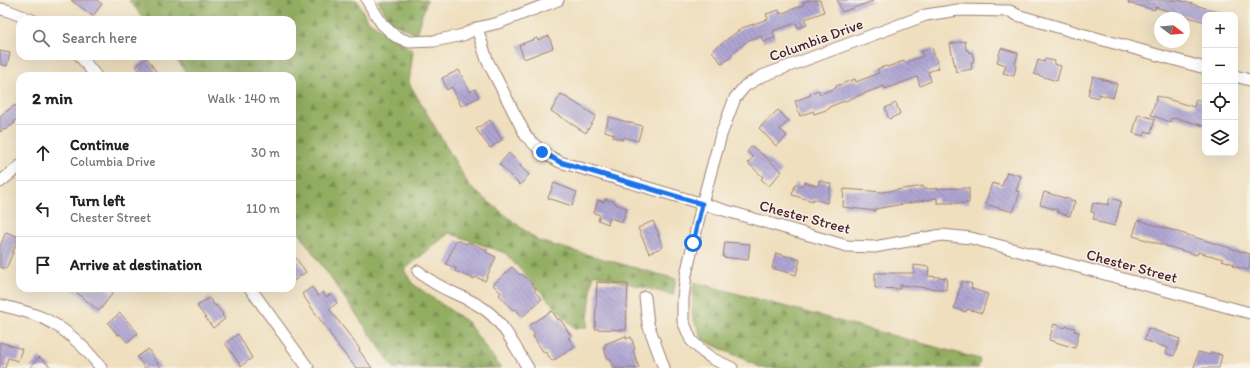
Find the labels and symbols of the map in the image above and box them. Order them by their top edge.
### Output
north arrow [1154,12,1190,48]
street label: Columbia Drive [767,15,865,65]
route end [533,143,551,161]
street label: Chester Street [757,196,853,238]
route start [684,234,702,252]
street label: Chester Street [1084,245,1180,287]

